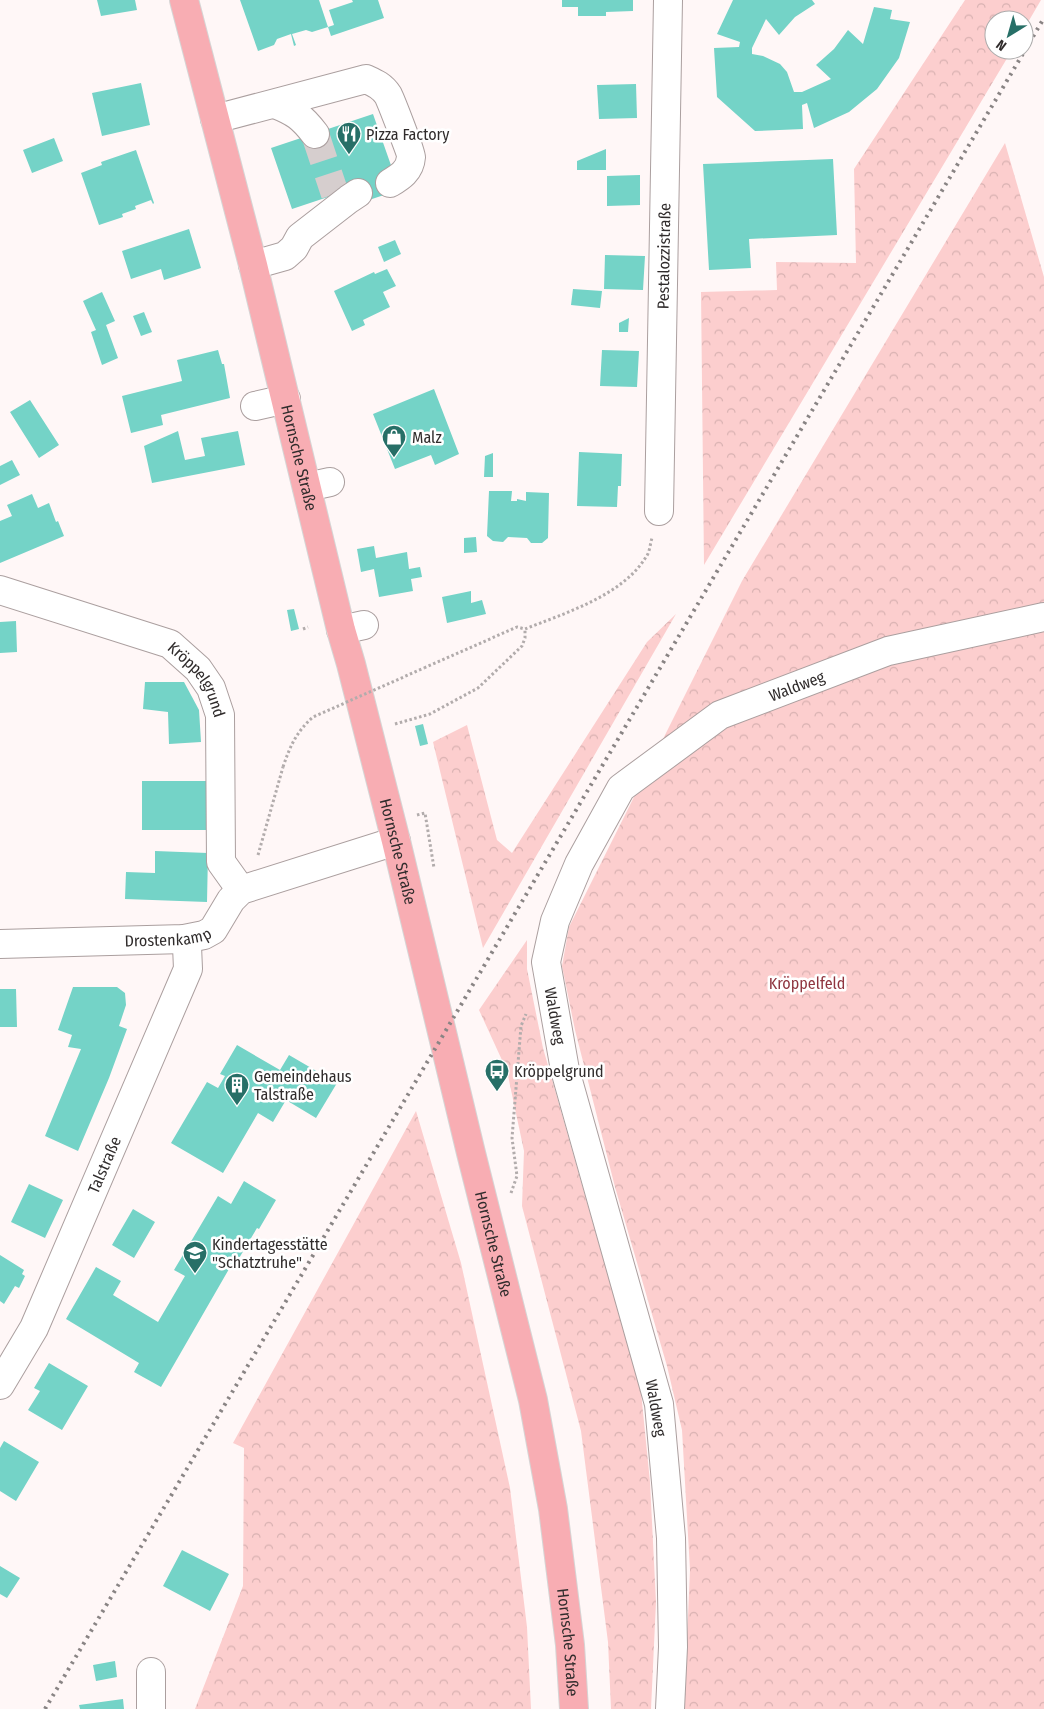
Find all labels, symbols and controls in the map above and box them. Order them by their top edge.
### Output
north arrow [984,10,1034,60]
text: N [993,36,1010,54]
restaurant icon: Pizza Factory [336,121,362,155]
place label: Pizza Factory [366,125,450,144]
street label: Pestalozzistraße [653,203,674,309]
street label: Hornsche Straße [277,403,321,513]
shop icon: Malz [381,424,407,458]
place label: Malz [412,428,442,447]
street label: Kröppelgrund [164,637,229,719]
street label: Waldweg [766,666,828,705]
street label: Hornsche Straße [376,796,420,906]
street label: Drostenkamp [124,923,215,950]
park label: Kröppelfeld [769,974,845,993]
street label: Waldweg [541,986,569,1047]
bus stop icon: Kröppelgrund [484,1058,510,1092]
place label: Kröppelgrund [514,1062,604,1081]
place label: Gemeindehaus Talstraße [254,1067,352,1104]
building icon: Gemeindehaus Talstraße [224,1072,250,1106]
street label: Talstraße [83,1133,125,1196]
street label: Hornsche Straße [471,1189,516,1299]
place label: Kindertagesstätte "Schatztruhe" [212,1235,328,1272]
school or university icon: Kindertagesstätte "Schatztruhe" [182,1240,208,1274]
street label: Waldweg [642,1378,670,1439]
street label: Hornsche Straße [553,1587,583,1697]

